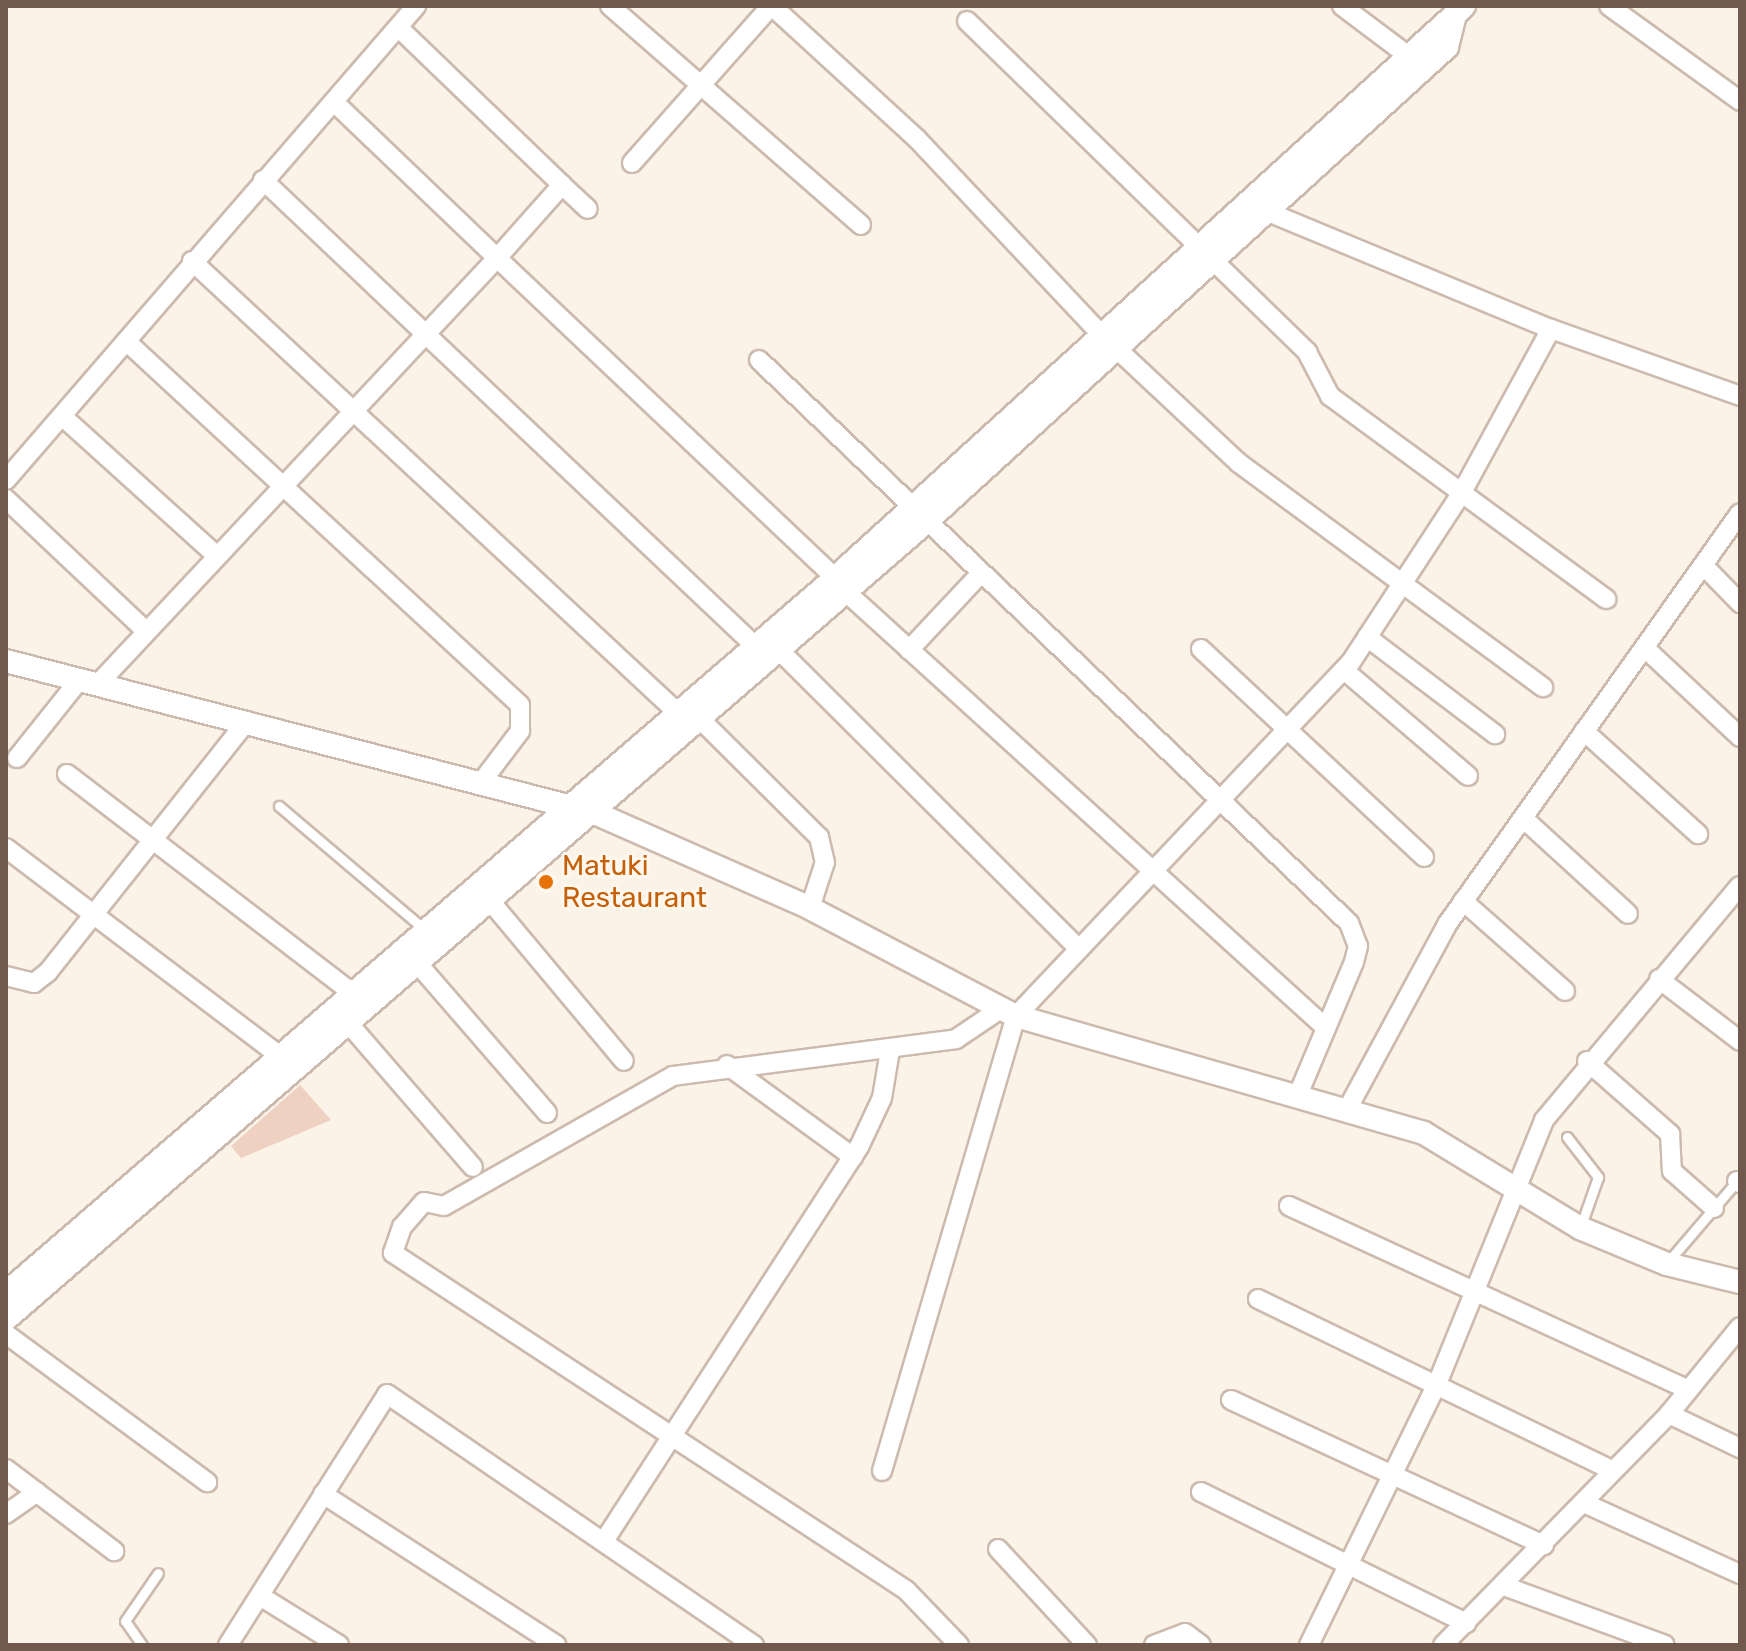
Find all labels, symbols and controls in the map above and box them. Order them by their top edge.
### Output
place label: Matuki Restaurant [562,849,707,915]
marker: Matuki Restaurant [537,873,555,891]

